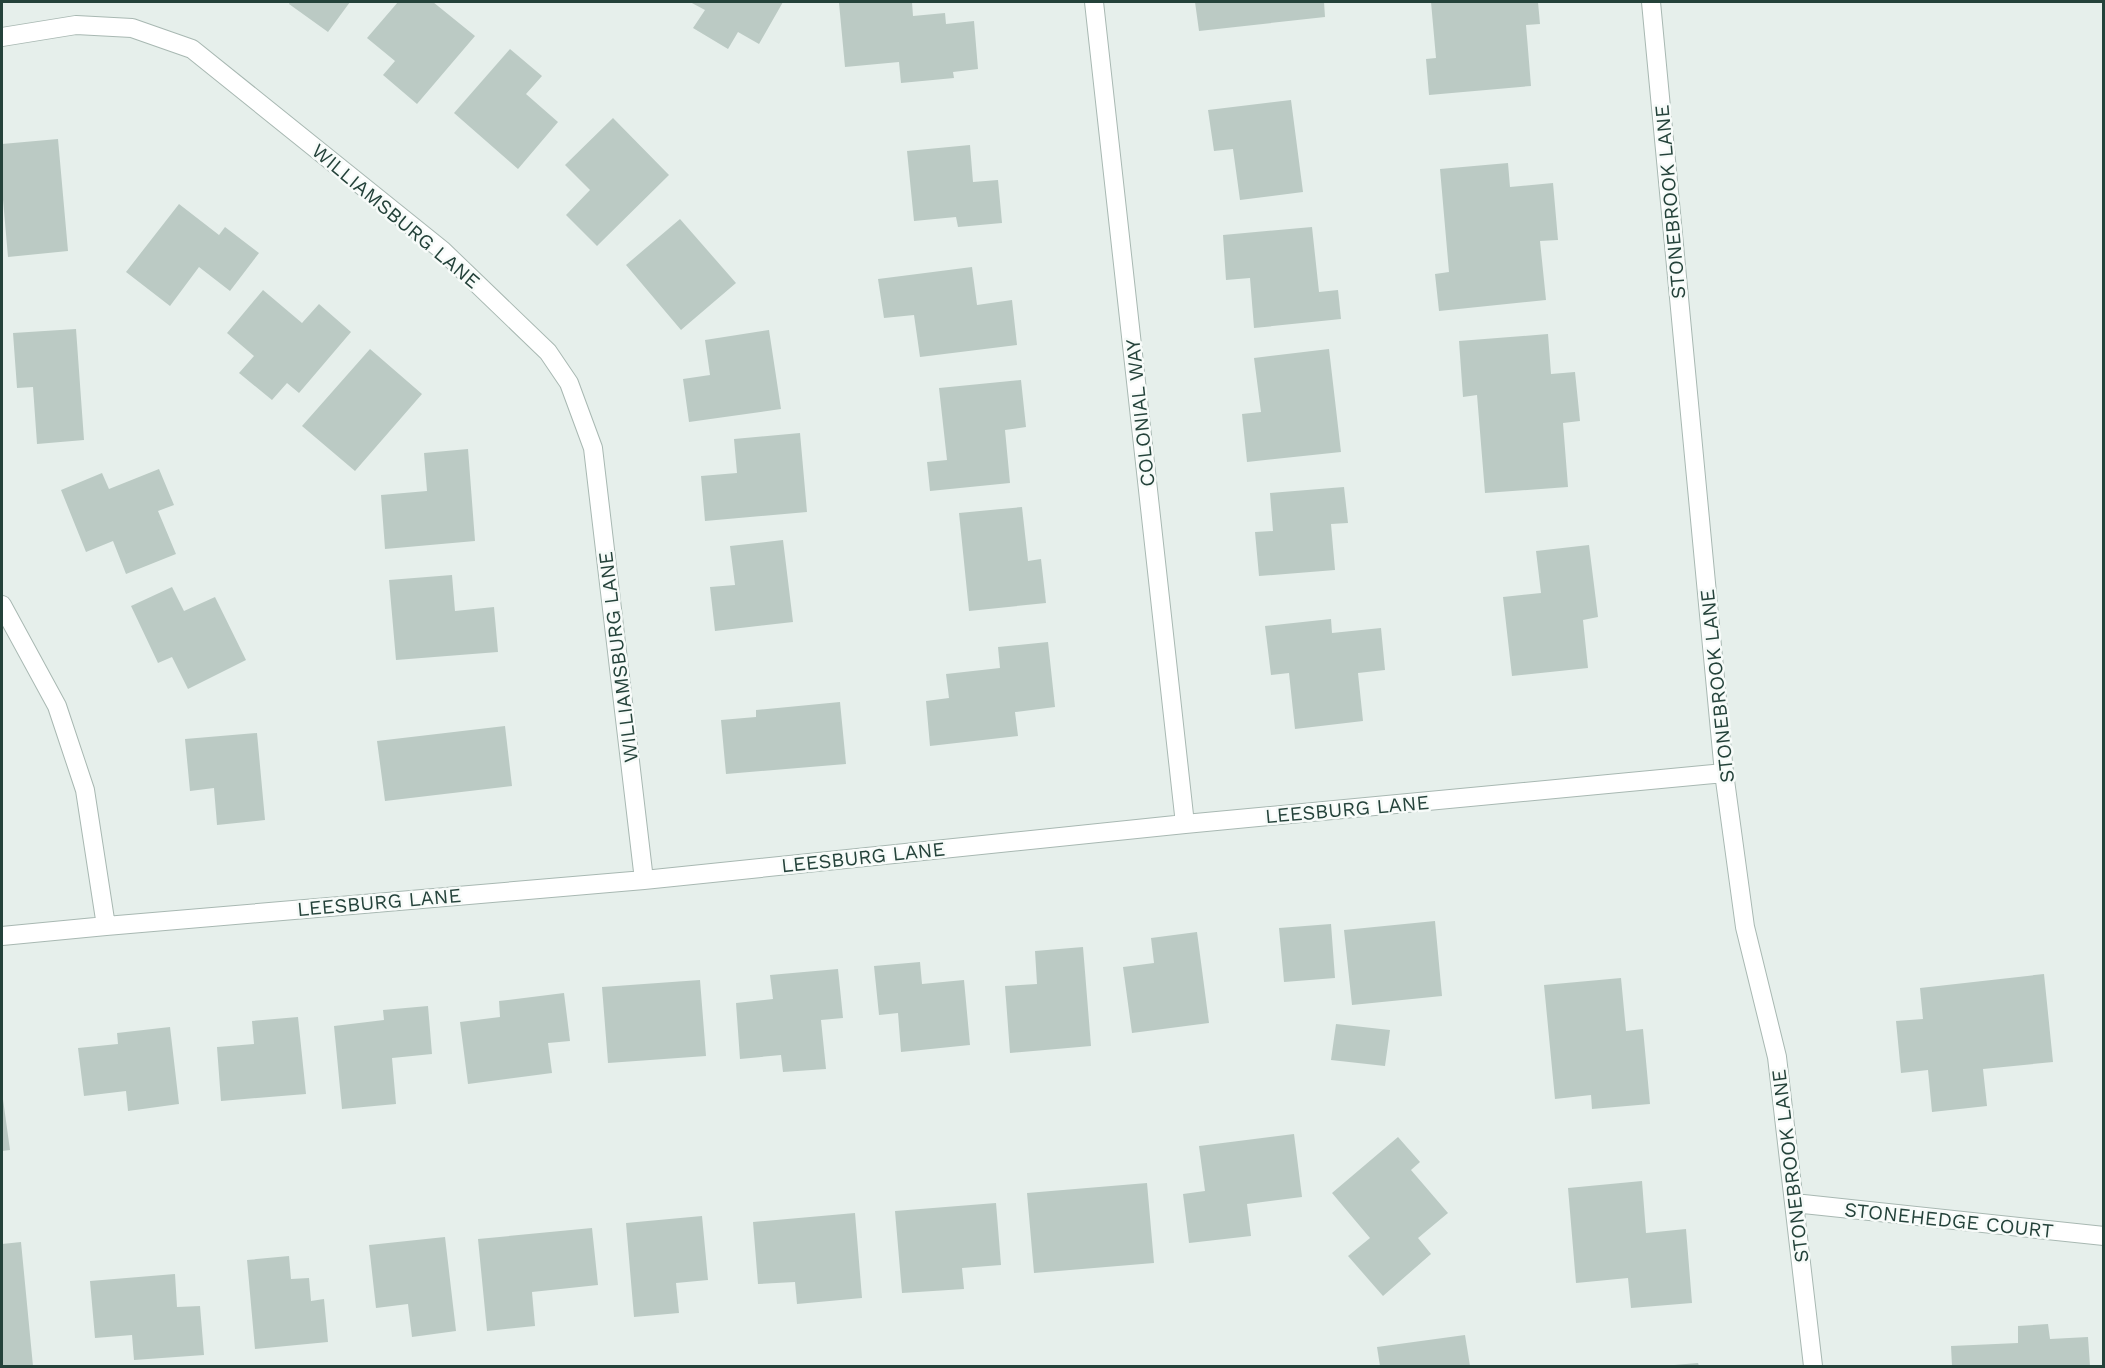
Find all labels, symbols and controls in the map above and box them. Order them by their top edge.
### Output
street label: STONEBROOK LANE [1650,104,1690,300]
street label: WILLIAMSBURG LANE [307,139,485,293]
street label: COLONIAL WAY [1120,337,1160,488]
street label: WILLIAMSBURG LANE [593,550,643,764]
street label: STONEBROOK LANE [1695,588,1739,784]
street label: LEESBURG LANE [1264,790,1430,828]
street label: LEESBURG LANE [780,836,946,878]
street label: LEESBURG LANE [296,883,462,921]
street label: STONEBROOK LANE [1766,1068,1814,1264]
street label: STONEHEDGE COURT [1843,1197,2055,1243]

